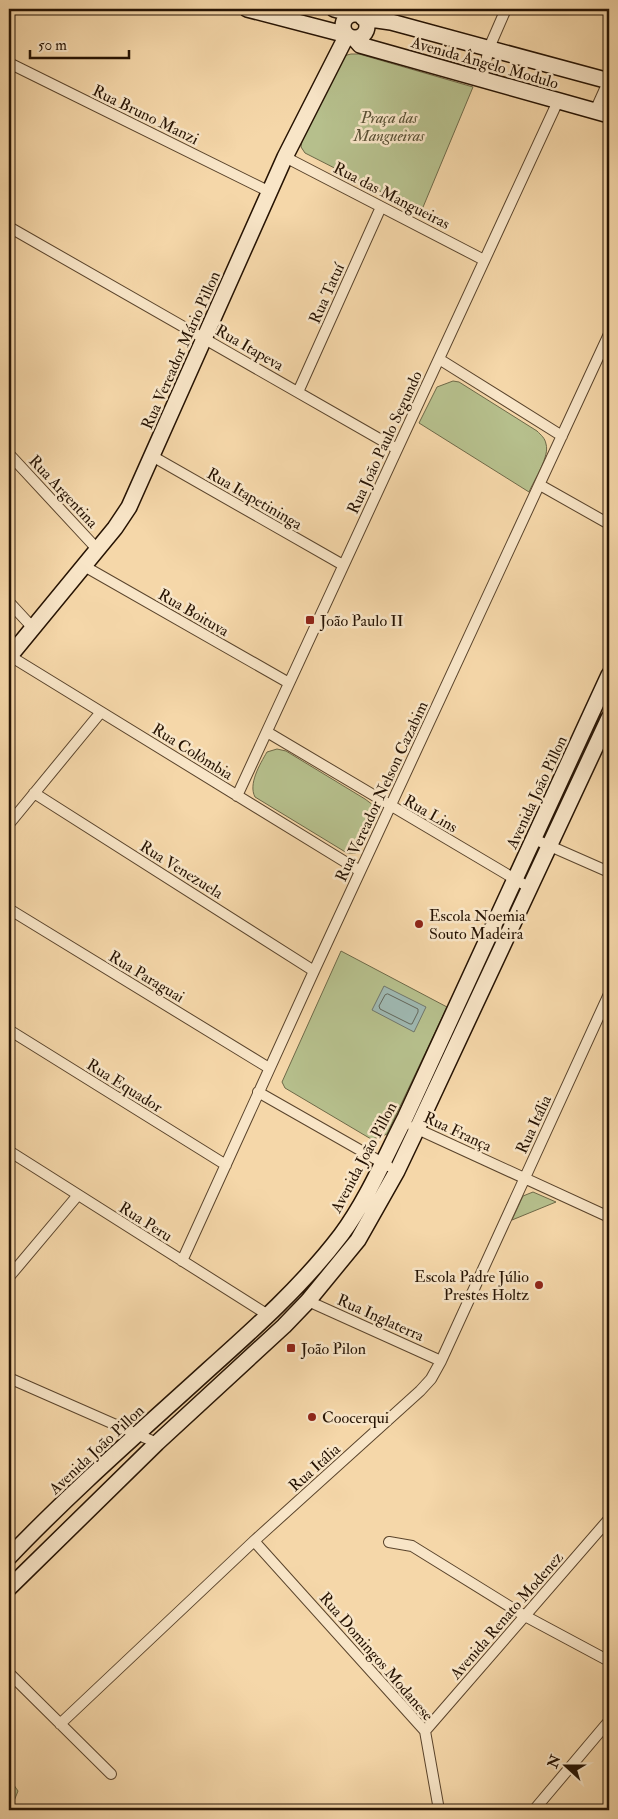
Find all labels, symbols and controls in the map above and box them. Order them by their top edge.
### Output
scale bar [30,28,129,60]
street label: Avenida Ângelo Modulo [408,32,561,94]
text: 50 m [38,36,67,55]
street label: Rua Bruno Manzi [89,81,202,149]
park label: Praça das Mangueiras [353,108,425,146]
street label: Rua das Mangueiras [330,158,453,234]
street label: Rua Tatuí [305,259,350,327]
street label: Rua Vereador Mário Pillon [137,268,225,433]
street label: Rua Itapeva [211,320,288,377]
street label: Rua João Paulo Segundo [343,367,428,518]
street label: Rua Argentina [24,451,102,533]
street label: Rua Itapetininga [203,463,306,535]
street label: Rua Boituva [154,585,233,641]
place label: João Paulo II [319,611,403,632]
marker: João Paulo II [304,614,316,626]
street label: Rua Vereador Nelson Cazabim [331,697,433,885]
street label: Rua Colômbia [148,719,237,785]
street label: Avenida João Pillon [502,733,573,854]
street label: Rua Lins [400,790,461,837]
street label: Rua Venezuela [136,836,227,904]
place label: Escola Noemia Souto Madeira [429,906,526,944]
marker: Escola Noemia Souto Madeira [413,918,425,930]
street label: Rua Paraguai [105,946,188,1007]
street label: Rua Equador [83,1055,166,1117]
street label: Rua Itália [512,1092,556,1157]
street label: Avenida João Pillon [326,1099,402,1218]
street label: Rua França [420,1107,495,1157]
street label: Rua Peru [115,1198,176,1246]
place label: Escola Padre Júlio Prestes Holtz [414,1267,529,1305]
marker: Escola Padre Júlio Prestes Holtz [533,1279,545,1291]
street label: Rua Inglaterra [334,1290,428,1346]
place label: João Pilon [300,1339,366,1360]
marker: João Pilon [285,1342,297,1354]
street label: Avenida João Pillon [44,1401,149,1500]
place label: Coocerqui [322,1408,389,1428]
marker: Coocerqui [306,1411,318,1423]
street label: Rua Itália [285,1439,345,1496]
street label: Avenida Renato Modenez [445,1548,568,1684]
street label: Rua Domingos Modanese [315,1588,438,1725]
north arrow [540,1742,590,1792]
text: N [544,1752,565,1771]

